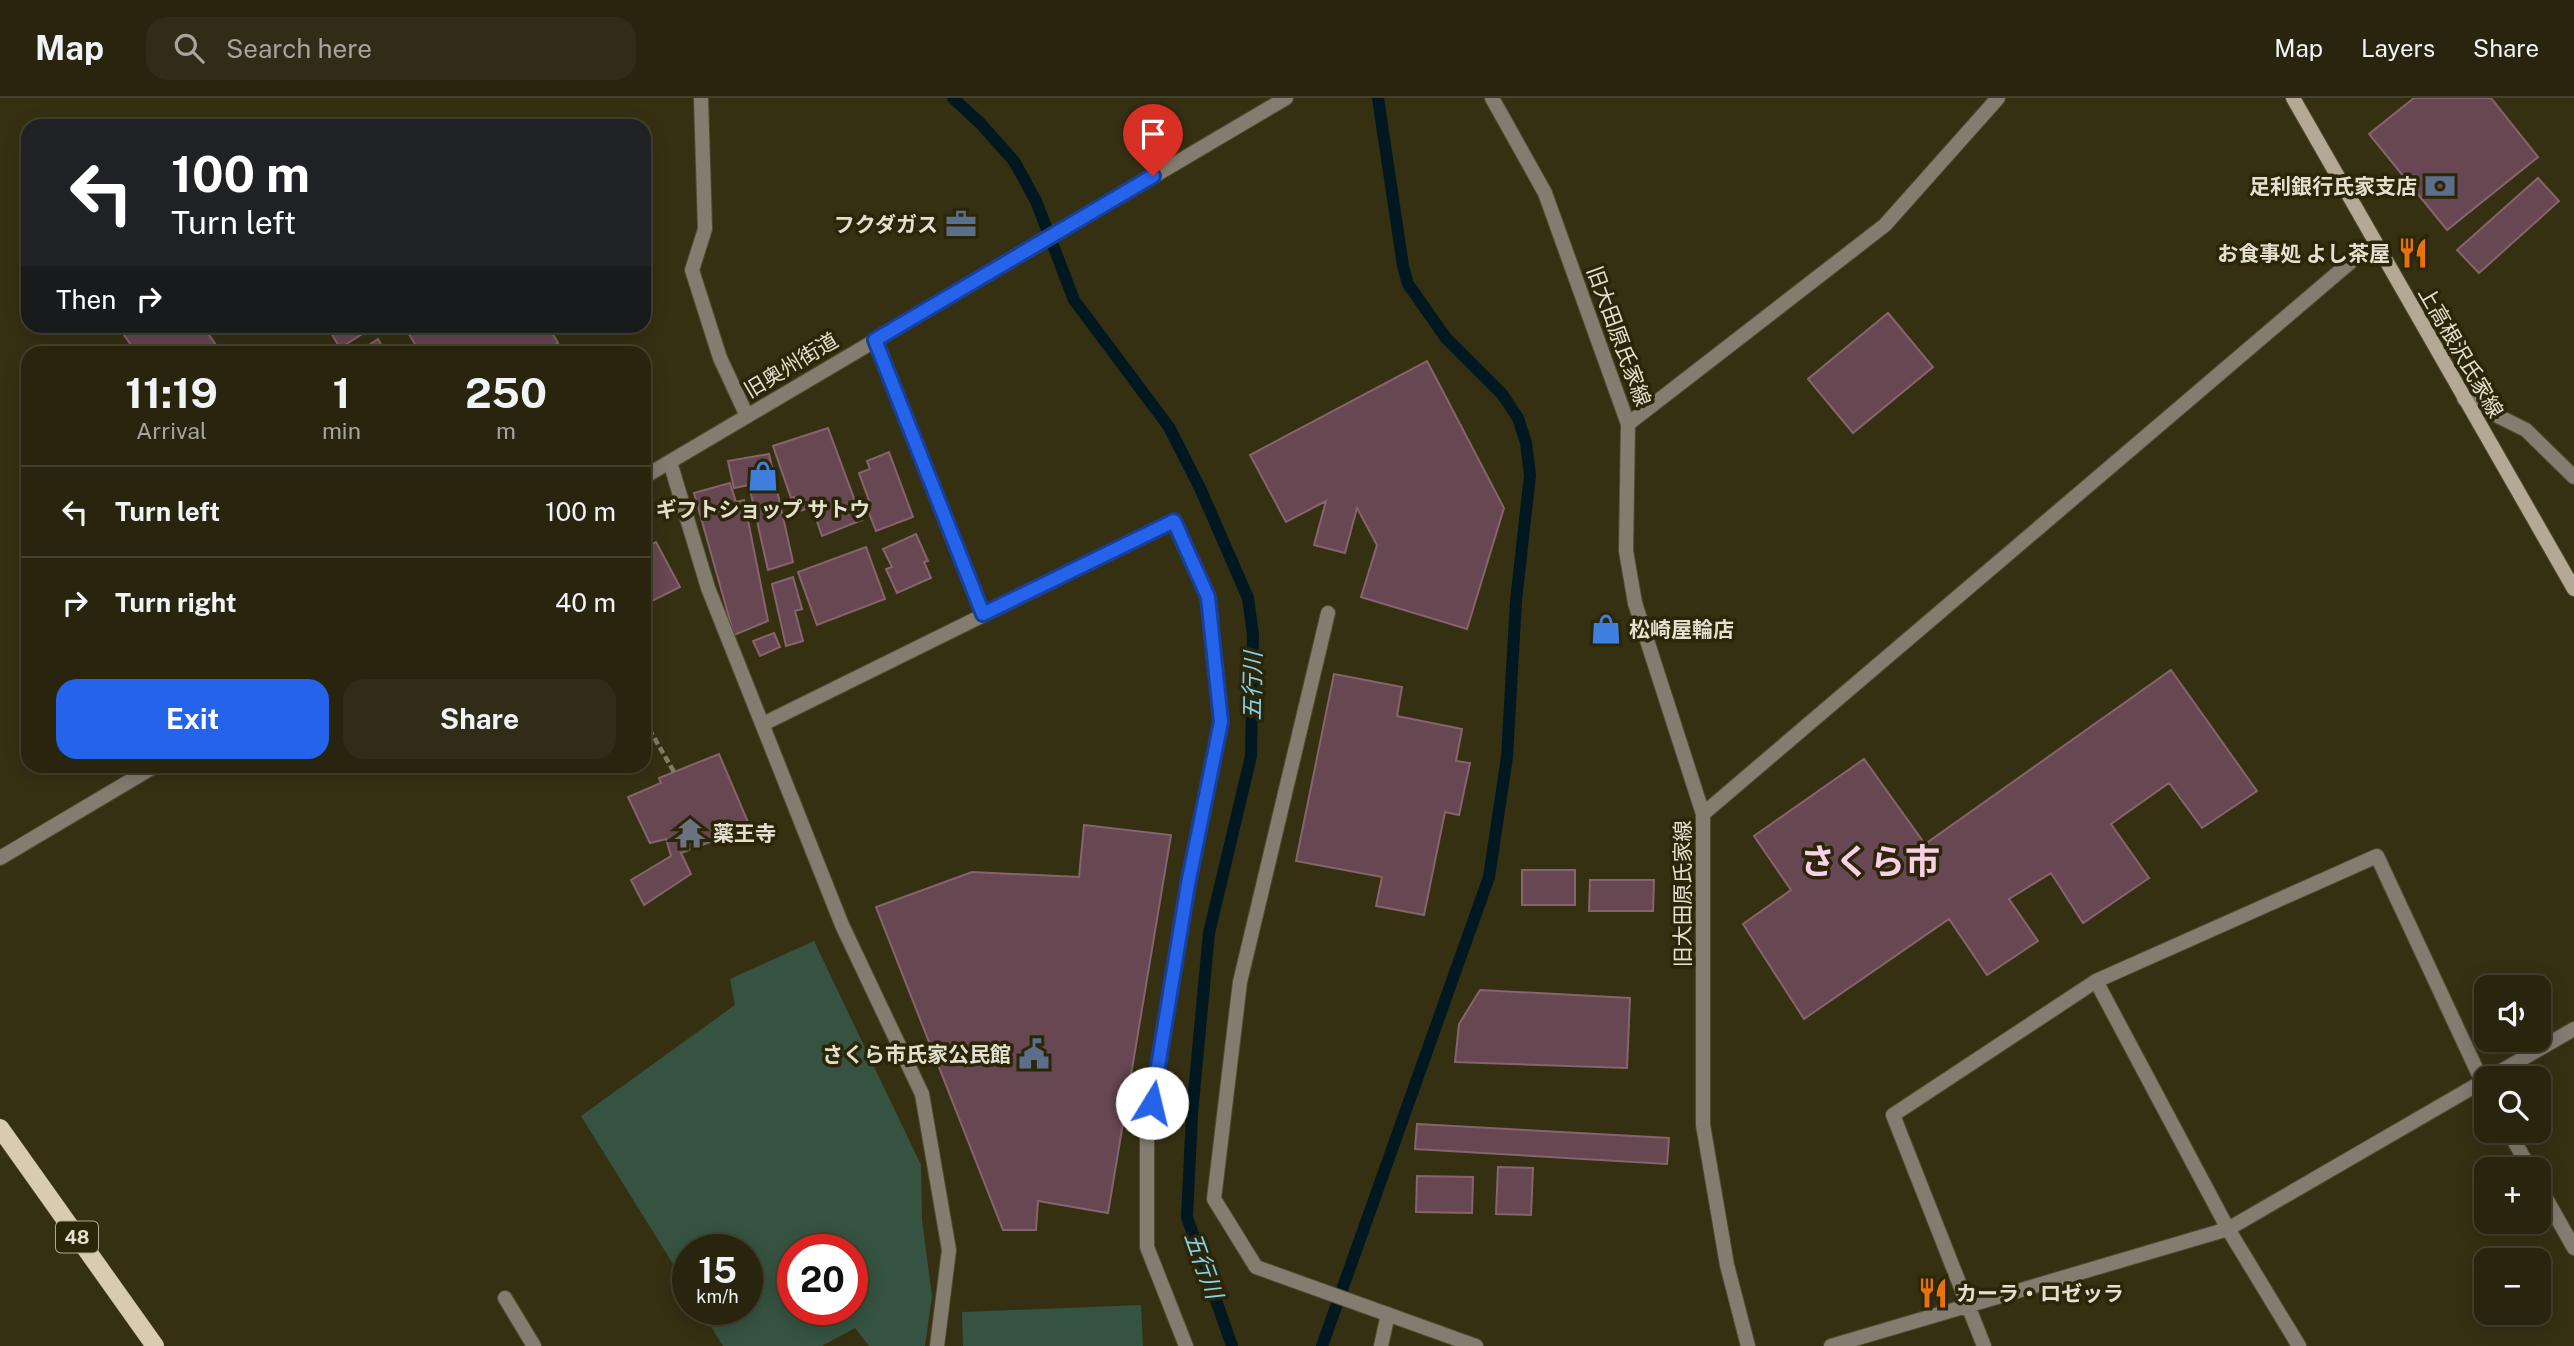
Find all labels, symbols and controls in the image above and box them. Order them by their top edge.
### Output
search box [146,17,636,80]
text: Map [35,29,104,67]
icon: search [170,29,208,67]
text: Search here [226,33,372,64]
text: Map [2274,34,2323,62]
text: Layers [2361,34,2435,62]
text: Share [2473,34,2539,62]
pin [1123,104,1183,176]
icon: arrive [1134,115,1172,153]
text: 100 m [171,145,310,203]
icon: left [56,147,147,238]
bank icon: 足利銀行氏家支店 [2423,169,2457,203]
place label: 足利銀行氏家支店 [2249,174,2417,199]
text: Turn left [171,204,296,241]
office icon: フクダガス [944,207,978,241]
place label: フクダガス [834,212,938,237]
restaurant icon: お食事処 よし茶屋 [2396,236,2430,270]
place label: お食事処 よし茶屋 [2217,241,2390,266]
street label: 旧大田原氏家線 [1582,263,1656,409]
icon: right [130,280,168,318]
street label: 上高根沢氏家線 [2413,282,2509,422]
text: Then [56,284,116,315]
street label: 旧奥州街道 [740,327,842,403]
text: 11:19 [125,368,218,417]
text: 1 [332,368,350,417]
text: 250 [465,368,547,417]
text: Arrival [136,417,207,444]
text: min [322,417,361,444]
text: m [496,417,516,444]
shop icon: ギフトショップ サトウ [746,459,780,493]
icon: left [56,493,94,531]
text: Turn left [115,496,220,527]
text: 100 m [545,496,616,527]
place label: ギフトショップ サトウ [656,497,870,522]
icon: right [56,584,94,622]
text: Turn right [115,587,237,618]
text: 40 m [555,587,616,618]
shop icon: 松崎屋輪店 [1589,612,1623,646]
place label: 松崎屋輪店 [1629,617,1734,642]
water label: 五行川 [1238,648,1266,721]
button: Exit [56,679,329,759]
button: Share [343,679,616,759]
temple icon: 薬王寺 [673,816,707,850]
place label: 薬王寺 [713,821,776,846]
street label: 旧大田原氏家線 [1670,821,1695,968]
district label: さくら市 [1800,841,1940,882]
map controls [2474,975,2551,1325]
button: sound [2474,975,2551,1052]
public building icon: さくら市氏家公民館 [1017,1037,1051,1071]
place label: さくら市氏家公民館 [822,1042,1011,1067]
position arrow [1115,1066,1189,1140]
button: search [2474,1066,2551,1143]
button: + [2474,1157,2551,1234]
road number: 48 [56,1222,98,1252]
water label: 五行川 [1180,1228,1230,1305]
speed limit sign: 20 [777,1234,868,1325]
button: − [2474,1248,2551,1325]
text: 15 [698,1250,737,1291]
restaurant icon: カーラ・ロゼッラ [1916,1276,1950,1310]
place label: カーラ・ロゼッラ [1956,1281,2124,1306]
text: km/h [696,1286,739,1307]

